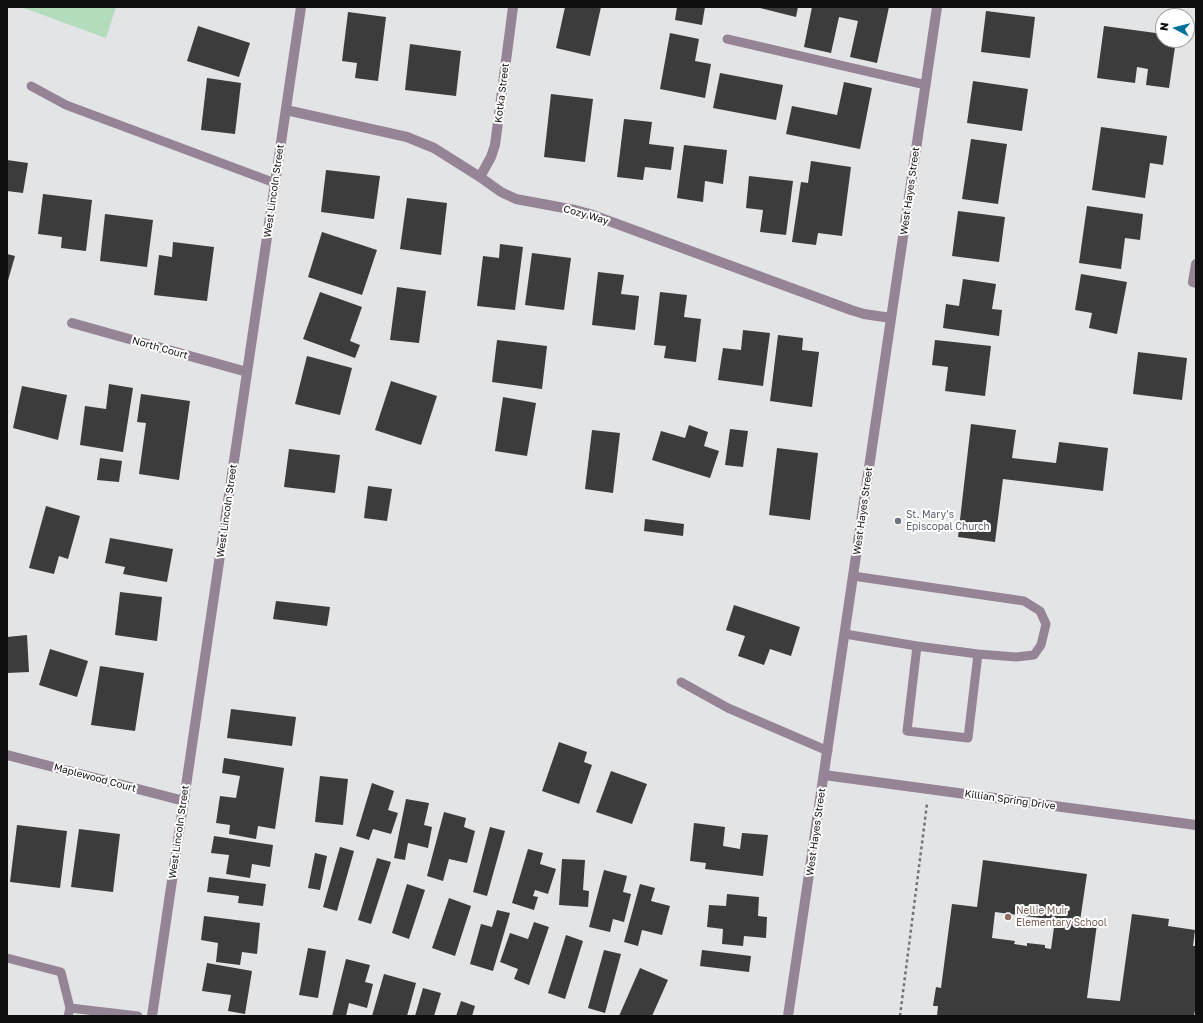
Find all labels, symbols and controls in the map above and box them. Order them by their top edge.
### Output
north arrow [1155,8,1195,48]
text: N [1157,22,1171,32]
street label: Kotka Street [492,62,512,124]
street label: West Lincoln Street [262,144,286,238]
street label: West Hayes Street [898,146,922,236]
street label: Cozy Way [562,203,610,227]
street label: North Court [131,334,189,362]
street label: West Lincoln Street [215,464,239,558]
street label: West Hayes Street [851,466,875,556]
place label: St. Mary's Episcopal Church [906,509,990,532]
marker: St. Mary's Episcopal Church [893,516,903,526]
street label: Maplewood Court [52,761,138,795]
street label: West Lincoln Street [167,785,191,879]
street label: West Hayes Street [804,787,828,877]
street label: Killian Spring Drive [964,788,1056,812]
place label: Nellie Muir Elementary School [1016,905,1107,928]
marker: Nellie Muir Elementary School [1003,912,1013,922]

